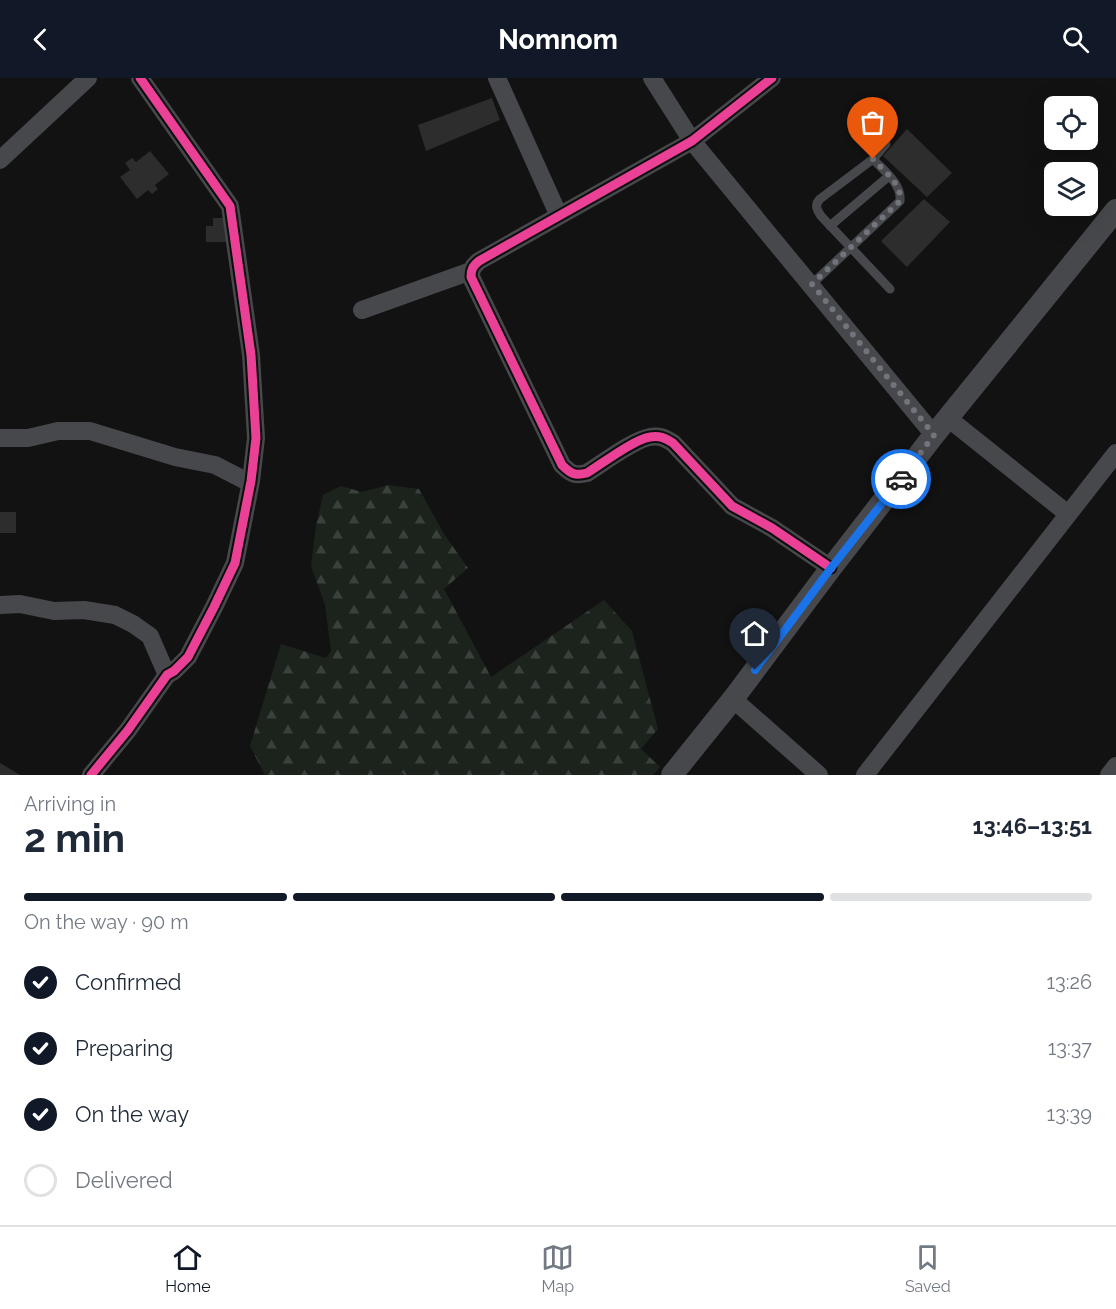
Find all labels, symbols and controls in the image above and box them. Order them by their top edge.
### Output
icon: back [24,23,57,56]
icon: search [1059,23,1092,56]
text: Nomnom [498,24,618,55]
map controls [1044,96,1098,216]
button: locate [1044,96,1098,150]
pin [847,97,898,159]
icon: bag [856,106,889,139]
button: layers [1044,162,1098,216]
courier [871,449,931,509]
icon: car [885,463,918,496]
pin [729,608,780,670]
icon: home [738,617,771,650]
text: Arriving in [24,792,116,816]
text: 13:46–13:51 [973,813,1092,839]
text: 2 min [24,815,125,861]
text: On the way · 90 m [24,910,189,934]
icon: check [24,966,57,999]
text: Confirmed [75,969,182,995]
text: 13:26 [1047,970,1092,994]
icon: check [24,1032,57,1065]
text: Preparing [75,1035,173,1061]
text: 13:37 [1048,1036,1092,1060]
icon: check [24,1098,57,1131]
text: On the way [75,1101,189,1127]
text: 13:39 [1047,1102,1092,1126]
text: Delivered [75,1167,173,1193]
tab: Home [165,1241,211,1296]
tab: Map [541,1241,574,1296]
tab: Saved [905,1241,951,1296]

